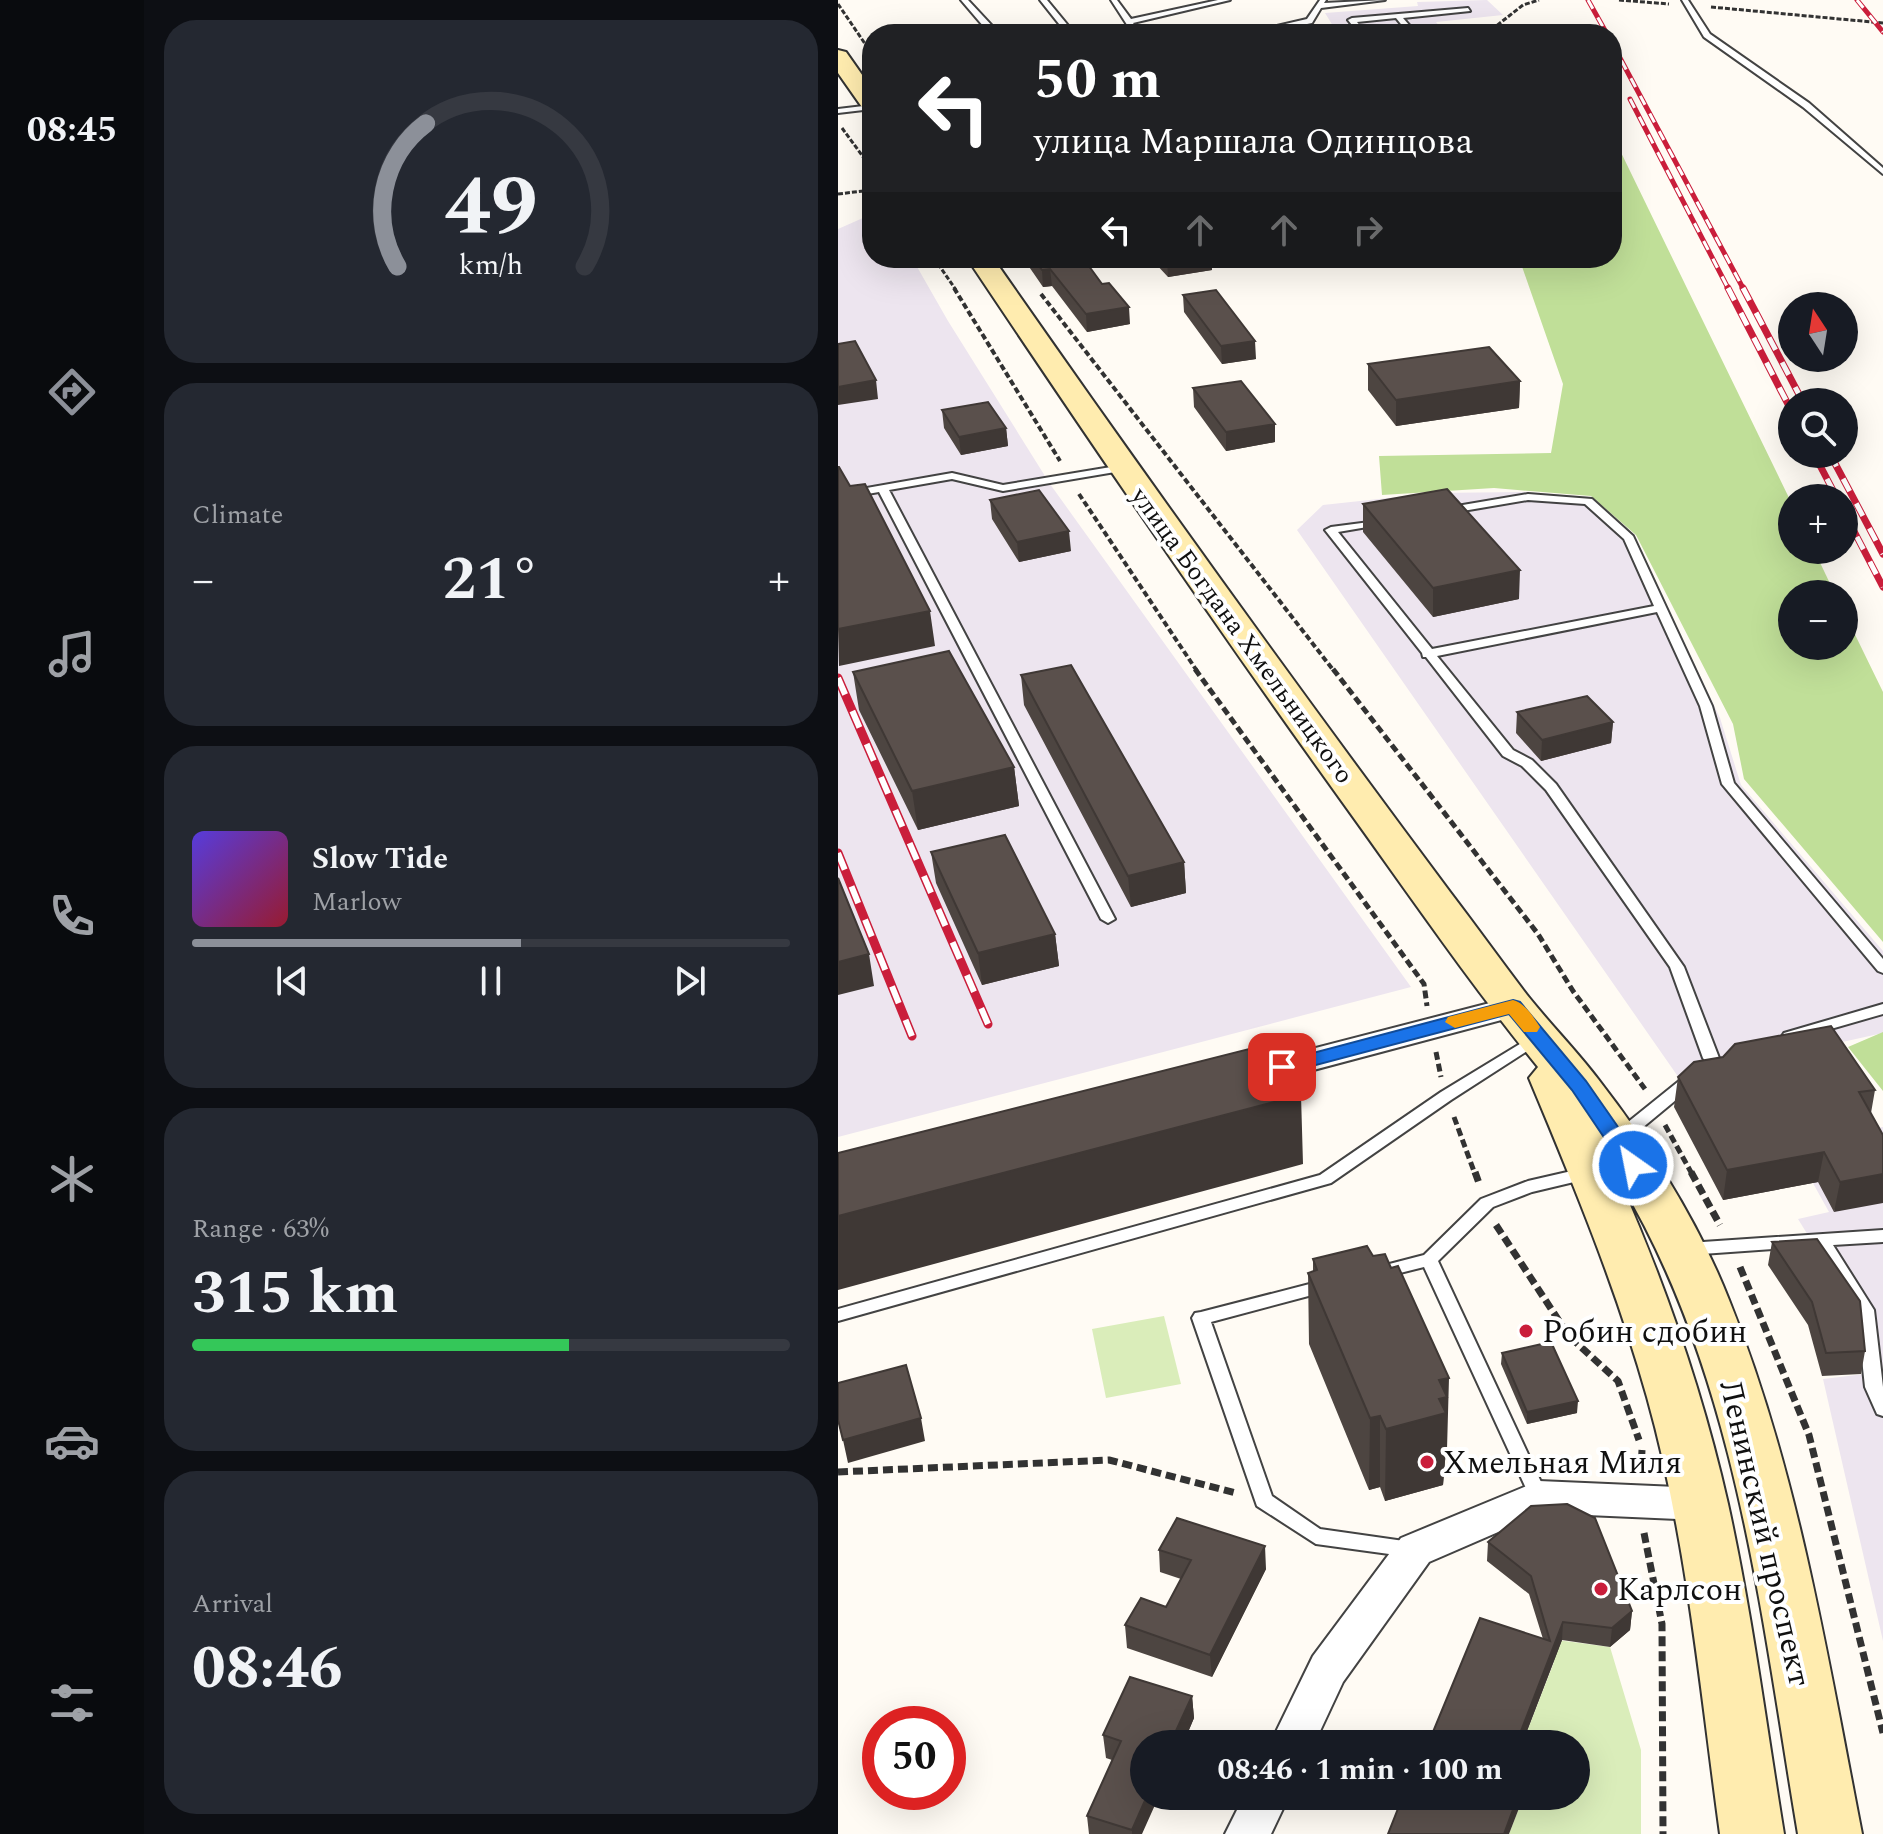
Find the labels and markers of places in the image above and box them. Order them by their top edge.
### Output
pin [1248,1033,1316,1101]
place label: Робин сдобин [1542,1308,1747,1357]
marker: Робин сдобин [1517,1322,1535,1340]
place label: Хмельная Миля [1443,1439,1682,1488]
marker: Хмельная Миля [1418,1453,1436,1471]
place label: Карлсон [1617,1566,1742,1615]
marker: Карлсон [1592,1580,1610,1598]

